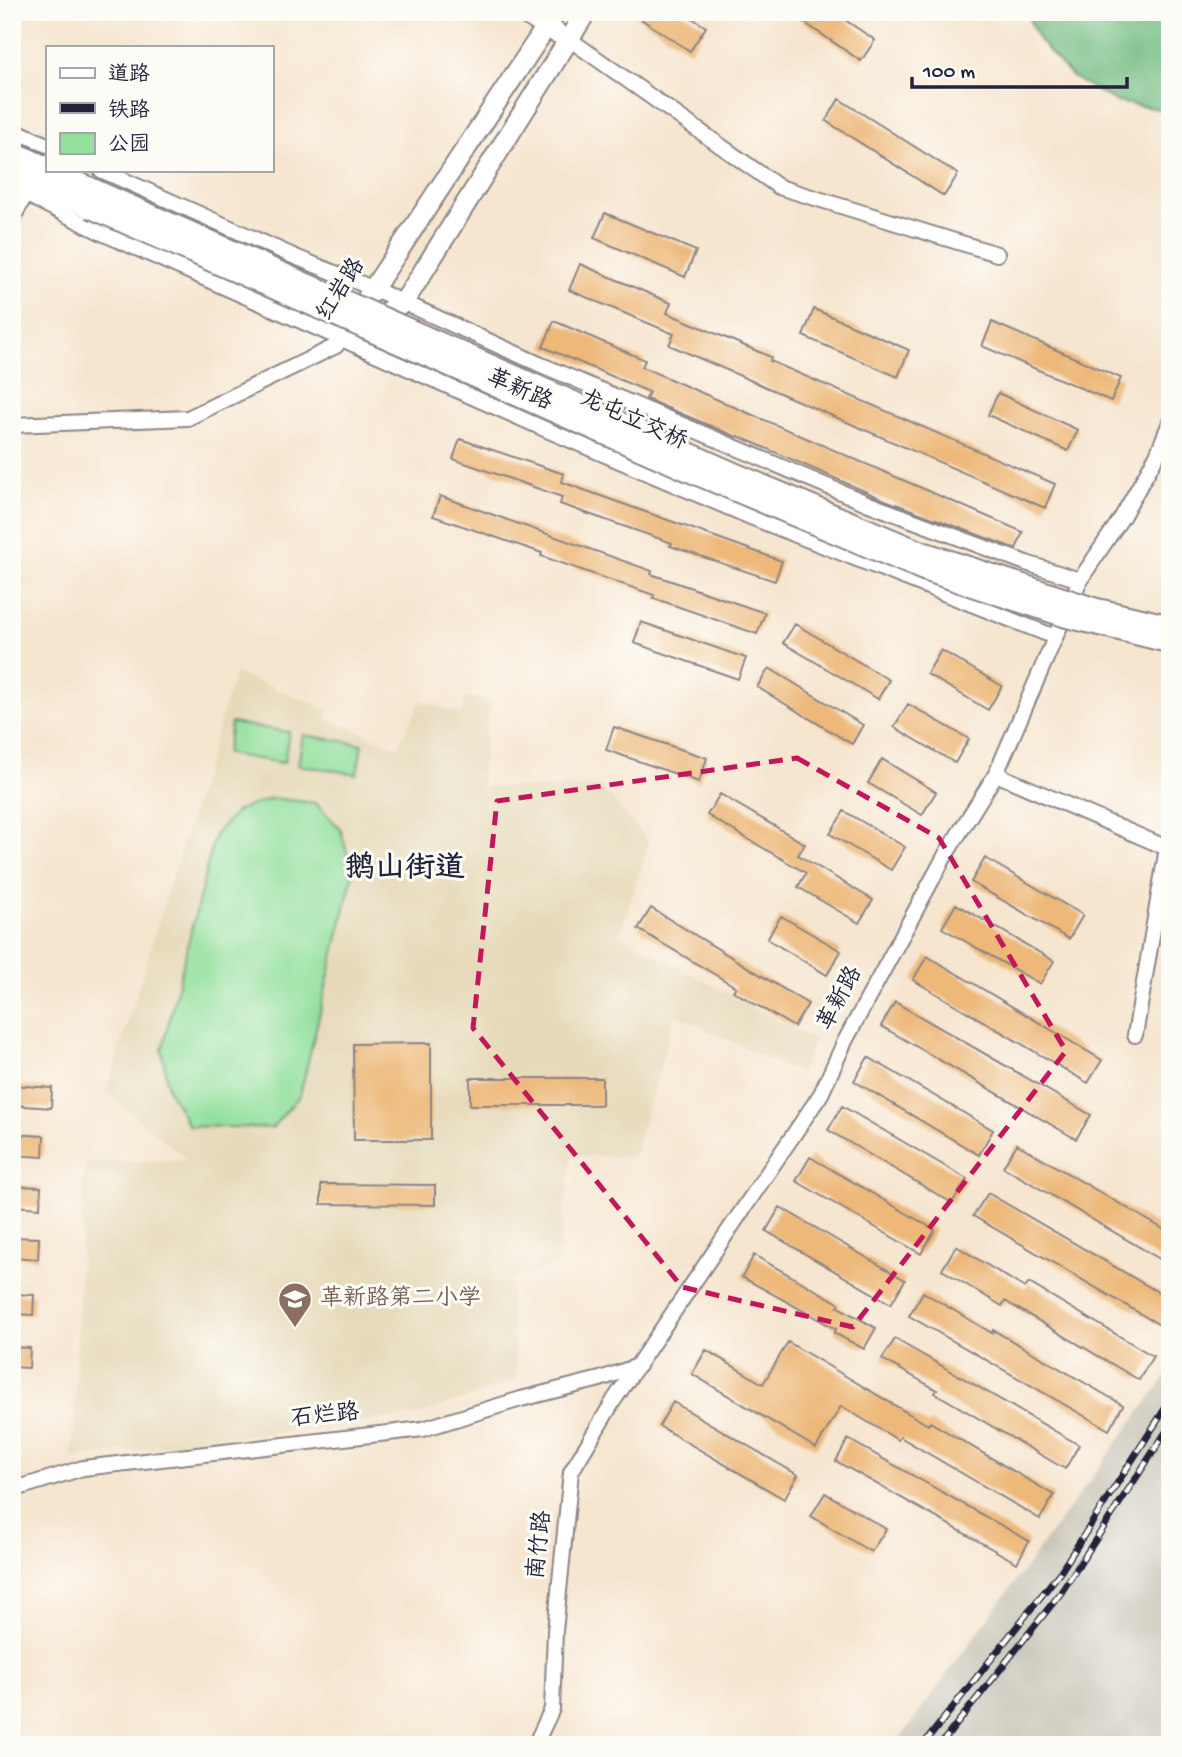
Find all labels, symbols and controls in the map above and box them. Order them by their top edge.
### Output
legend [46,46,273,172]
scale bar [912,46,1128,90]
text: 100 m [922,61,975,86]
text: 道路 [108,62,150,89]
text: 铁路 [108,98,150,125]
text: 公园 [108,133,150,159]
street label: 红岩路 [311,253,372,326]
street label: 革新路 [482,364,556,417]
street label: 龙屯立交桥 [575,384,691,457]
district label: 鹅山街道 [345,851,465,888]
street label: 革新路 [812,962,869,1036]
school or university icon: 革新路第二小学 [276,1280,314,1329]
place label: 革新路第二小学 [320,1285,481,1313]
street label: 石烂路 [289,1399,361,1434]
street label: 南竹路 [523,1509,558,1581]

